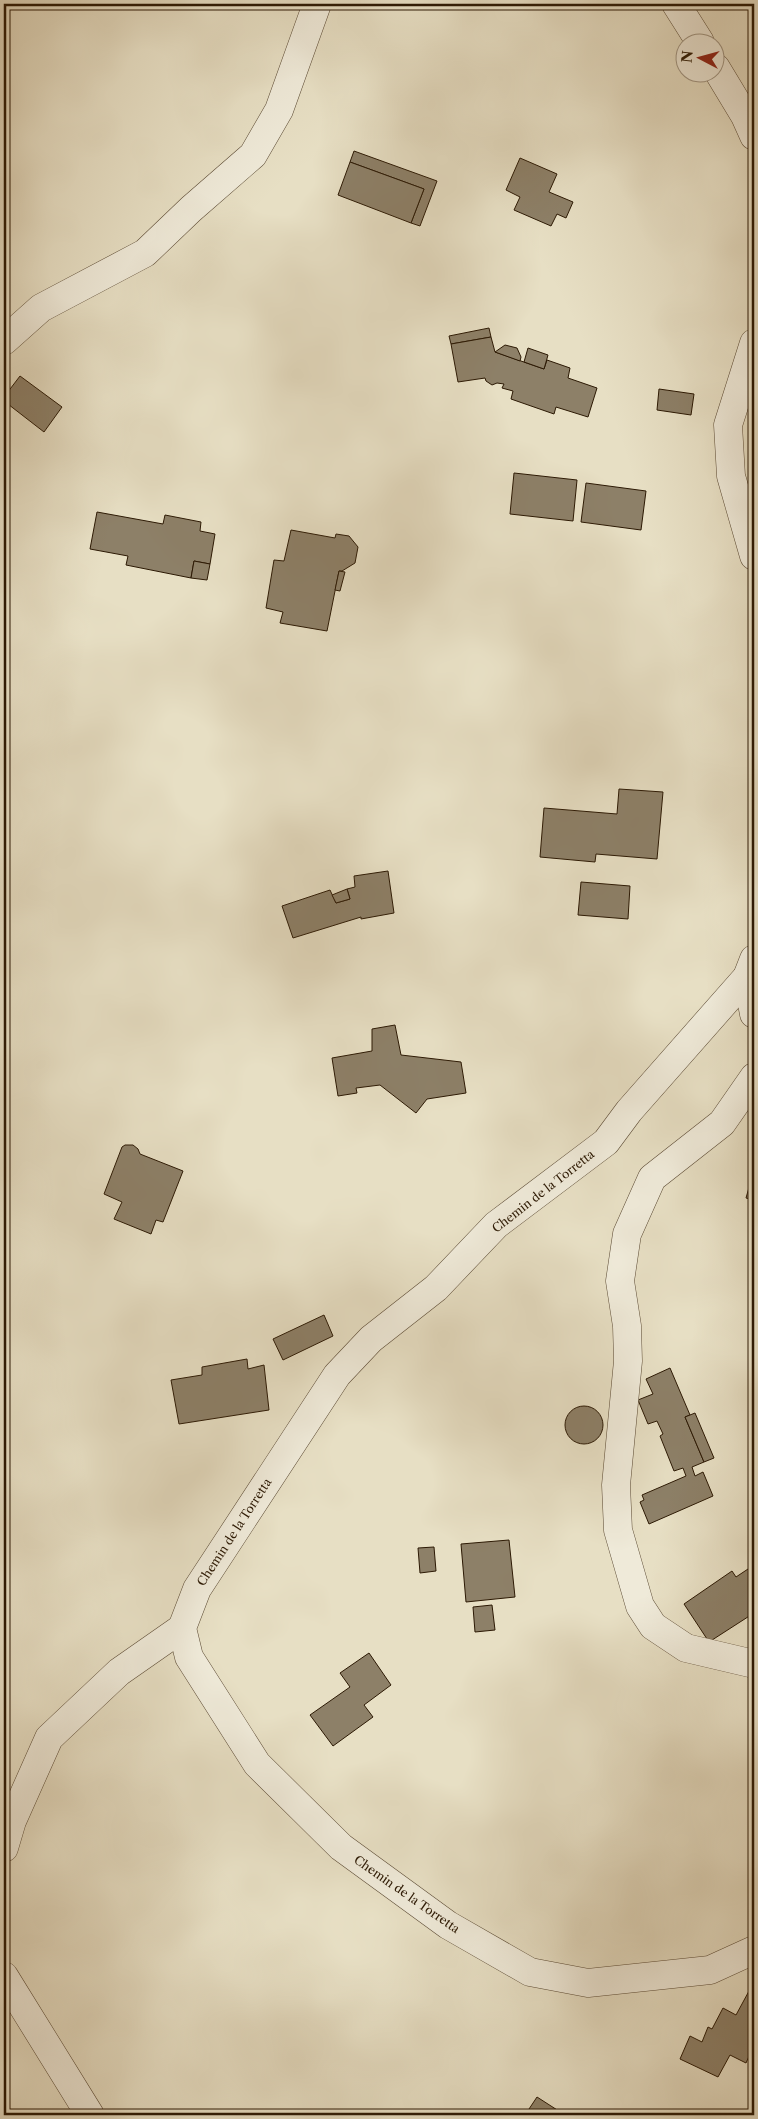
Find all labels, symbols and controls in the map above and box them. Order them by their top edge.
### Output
north arrow [676,32,726,82]
text: N [677,50,697,64]
street label: Chemin de la Torretta [489,1146,598,1236]
street label: Chemin de la Torretta [194,1475,275,1589]
street label: Chemin de la Torretta [351,1852,463,1937]

